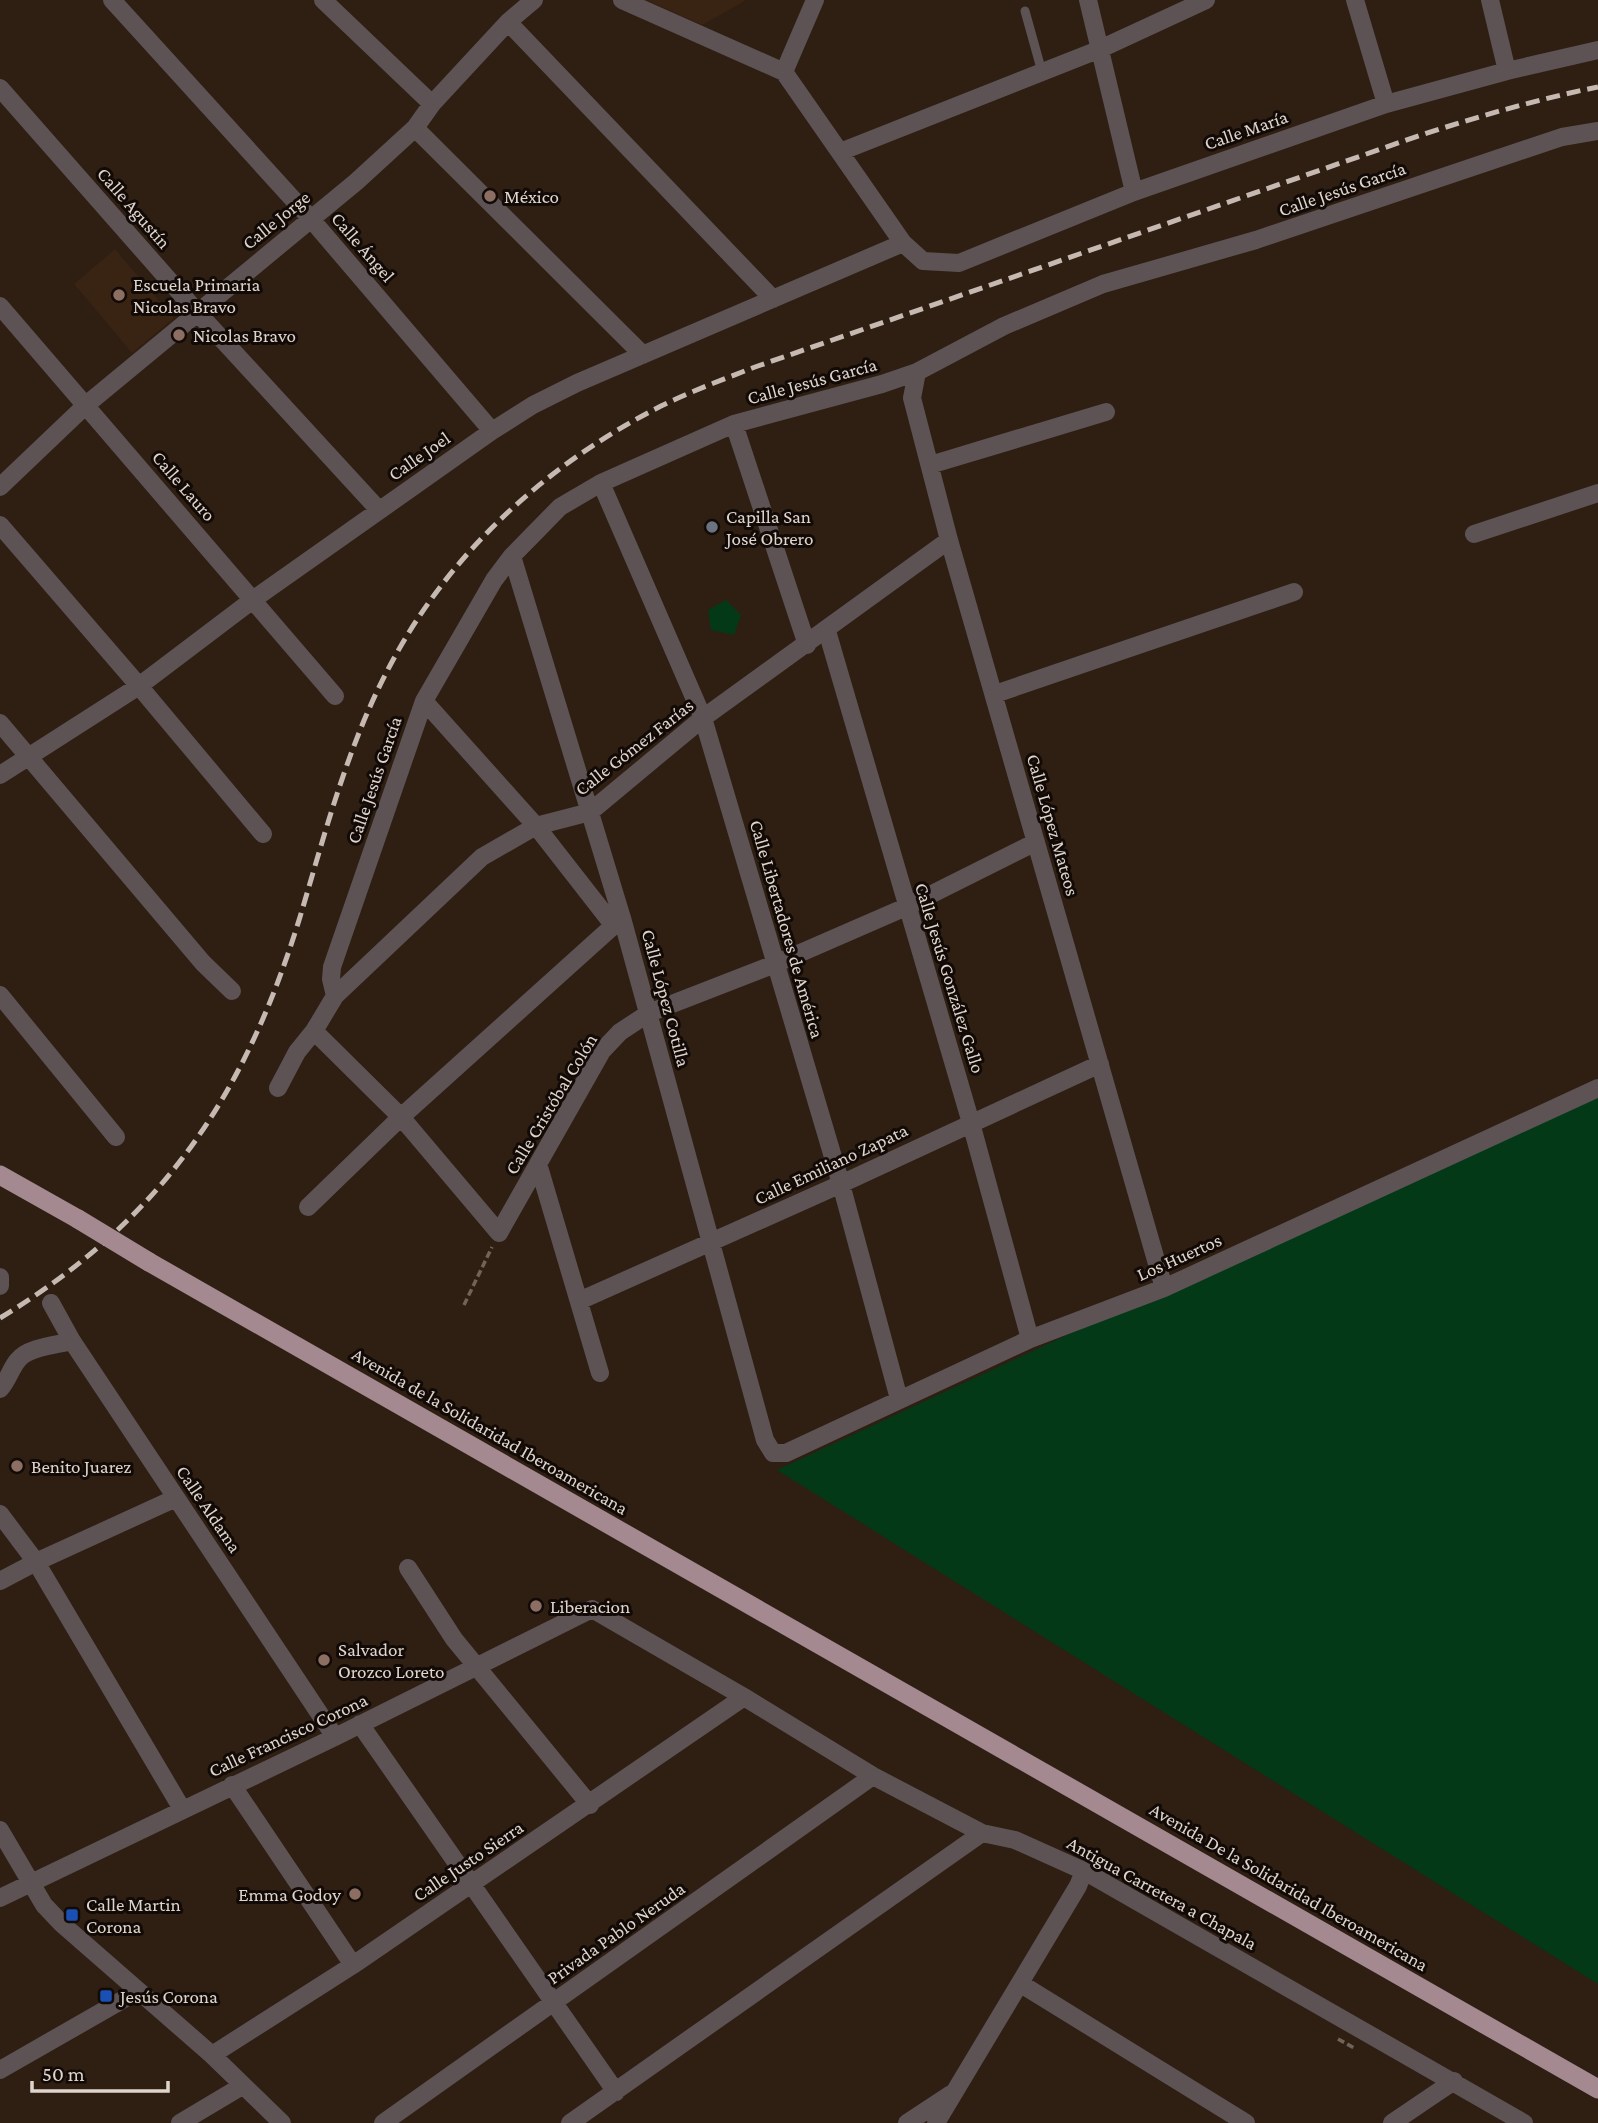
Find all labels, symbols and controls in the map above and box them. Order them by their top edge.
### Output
street label: Calle María [1201,106,1291,154]
street label: Calle Jesús García [1276,157,1409,221]
street label: Calle Agustín [93,163,175,253]
street label: Calle Jorge [238,186,314,254]
place label: México [504,186,559,207]
marker: México [482,188,498,204]
street label: Calle Ángel [327,208,399,286]
place label: Escuela Primaria Nicolas Bravo [133,274,260,317]
marker: Escuela Primaria Nicolas Bravo [111,287,127,303]
place label: Nicolas Bravo [193,325,296,346]
marker: Nicolas Bravo [171,327,187,343]
street label: Calle Jesús García [745,354,879,408]
street label: Calle Joel [384,427,454,485]
street label: Calle Lauro [148,447,220,525]
place label: Capilla San José Obrero [724,506,813,549]
marker: Capilla San José Obrero [704,519,720,535]
street label: Calle Gómez Farías [571,694,697,800]
street label: Calle Jesús García [342,713,406,846]
street label: Calle López Mateos [1023,752,1083,898]
street label: Calle Libertadores de América [746,817,828,1041]
street label: Calle Jesús González Gallo [911,880,989,1076]
street label: Calle López Cotilla [638,927,694,1069]
street label: Calle Cristóbal Colón [501,1030,601,1178]
street label: Calle Emiliano Zapata [751,1119,911,1209]
street label: Los Huertos [1133,1229,1225,1285]
street label: Avenida de la Solidaridad Iberoamericana [348,1343,632,1519]
place label: Benito Juarez [31,1456,131,1477]
marker: Benito Juarez [9,1458,25,1474]
street label: Calle Aldama [172,1461,246,1557]
place label: Liberacion [550,1596,630,1617]
marker: Liberacion [528,1598,544,1614]
place label: Salvador Orozco Loreto [338,1639,445,1682]
marker: Salvador Orozco Loreto [316,1652,332,1668]
street label: Calle Francisco Corona [205,1689,371,1781]
street label: Avenida De la Solidaridad Iberoamericana [1146,1799,1432,1976]
street label: Calle Justo Sierra [409,1816,527,1906]
street label: Antigua Carretera a Chapala [1063,1832,1261,1954]
street label: Privada Pablo Neruda [543,1877,689,1988]
place label: Emma Godoy [238,1884,341,1905]
marker: Emma Godoy [347,1886,363,1902]
place label: Calle Martin Corona [86,1894,181,1937]
marker: Calle Martin Corona [64,1907,80,1923]
place label: Jesús Corona [118,1986,218,2007]
marker: Jesús Corona [98,1988,114,2004]
scale bar [32,2050,168,2094]
text: 50 m [42,2062,85,2086]

